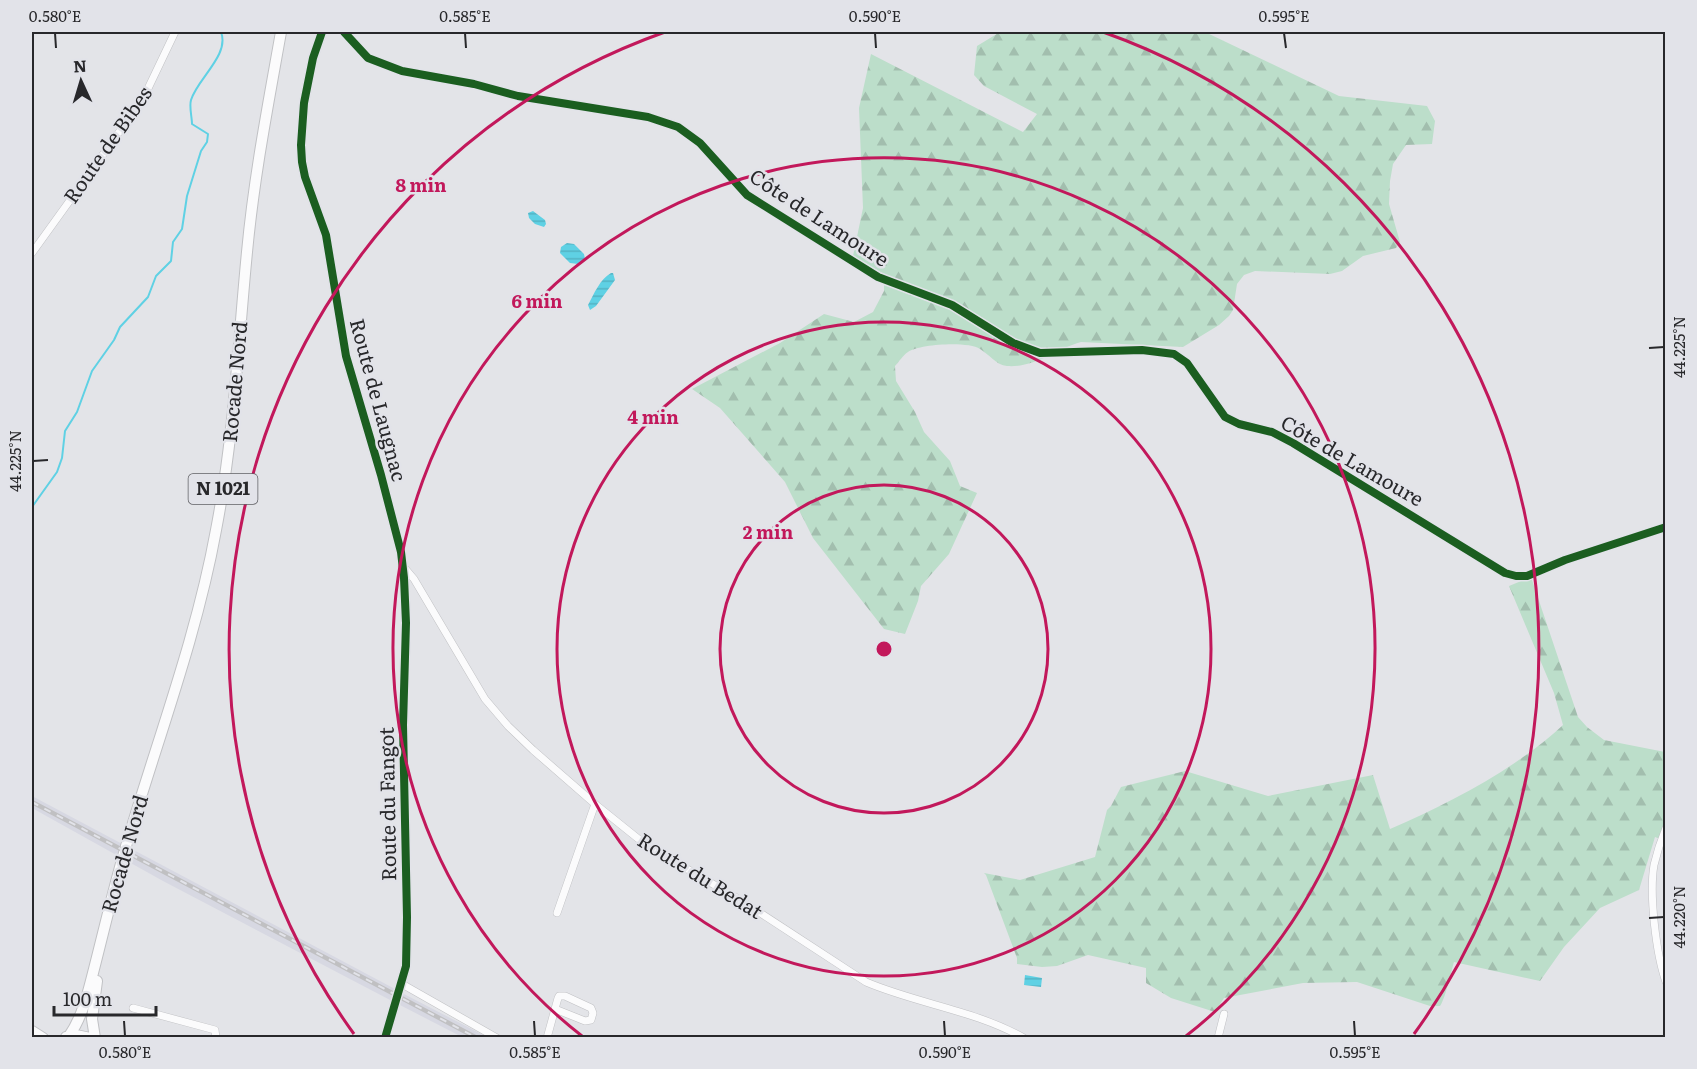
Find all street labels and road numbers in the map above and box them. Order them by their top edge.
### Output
street label: Route de Bibes [55,79,158,209]
street label: Côte de Lamoure [745,160,896,273]
street label: Route de Laugnac [344,315,416,484]
street label: Rocade Nord [213,320,253,444]
street label: Côte de Lamoure [1276,406,1430,512]
road number: N 1021 [188,474,258,504]
street label: Route du Fangot [370,727,402,881]
street label: Rocade Nord [92,791,154,916]
street label: Route du Bedat [633,824,770,925]

